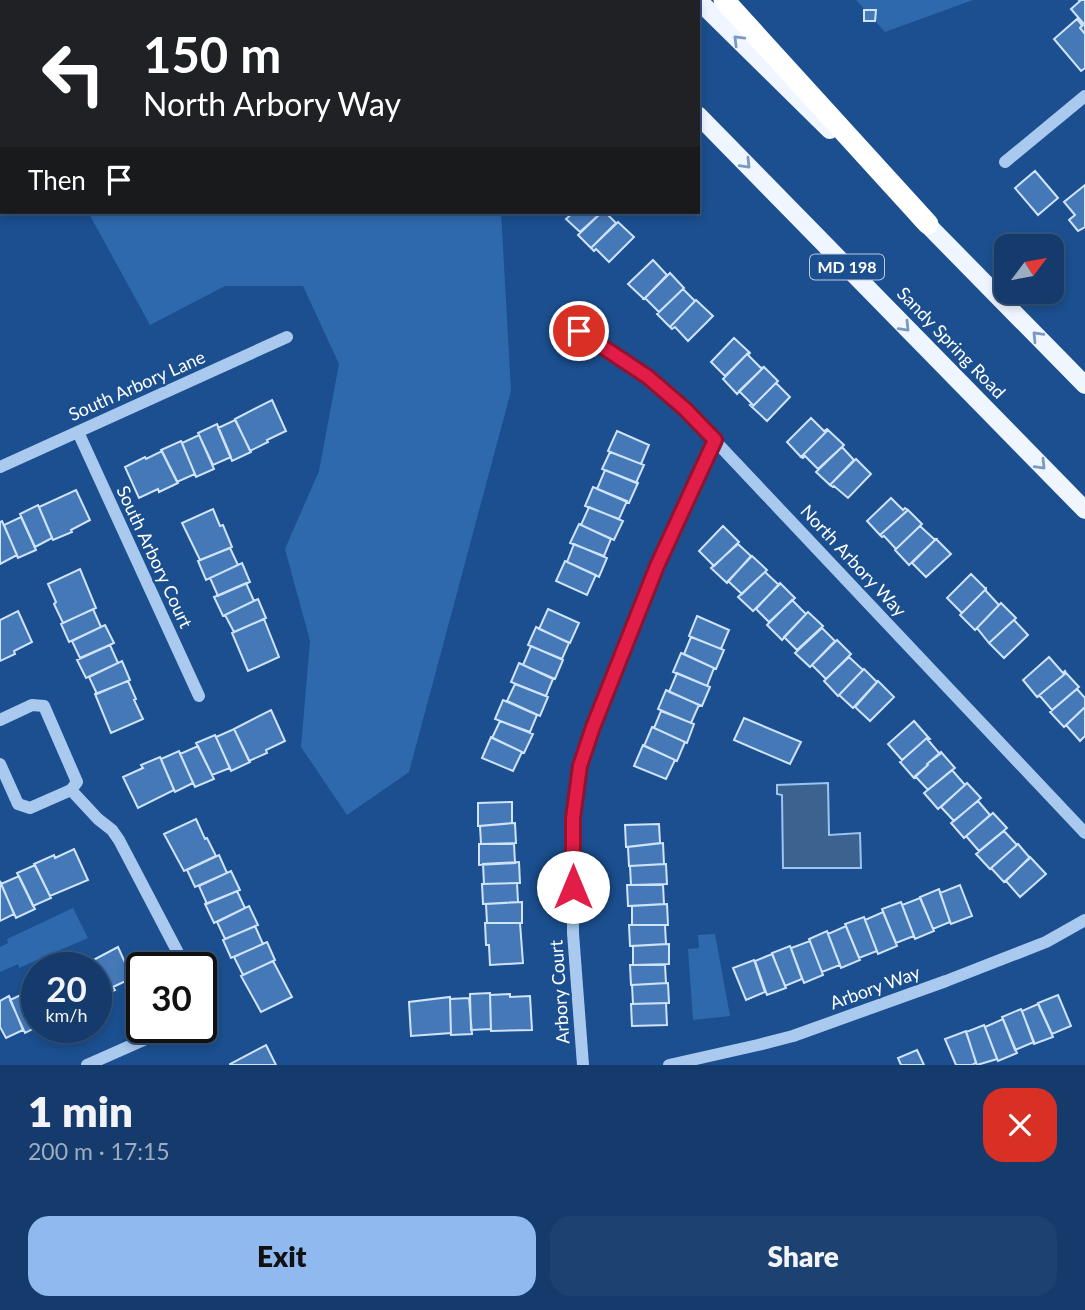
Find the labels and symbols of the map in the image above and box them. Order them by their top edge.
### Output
one-way arrow [733,36,746,49]
one-way arrow [738,156,750,168]
north arrow [994,234,1064,304]
road number: MD 198 [810,255,884,280]
street label: Sandy Spring Road [893,282,1011,403]
pin [549,301,609,361]
one-way arrow [897,318,910,331]
one-way arrow [1033,331,1046,344]
street label: South Arbory Lane [65,345,208,425]
one-way arrow [1032,456,1045,469]
street label: South Arbory Court [112,482,198,632]
street label: North Arbory Way [796,500,912,621]
position arrow [536,850,610,924]
street label: Arbory Court [544,939,574,1045]
speed limit sign: 30 [126,952,217,1043]
street label: Arbory Way [827,960,923,1014]

